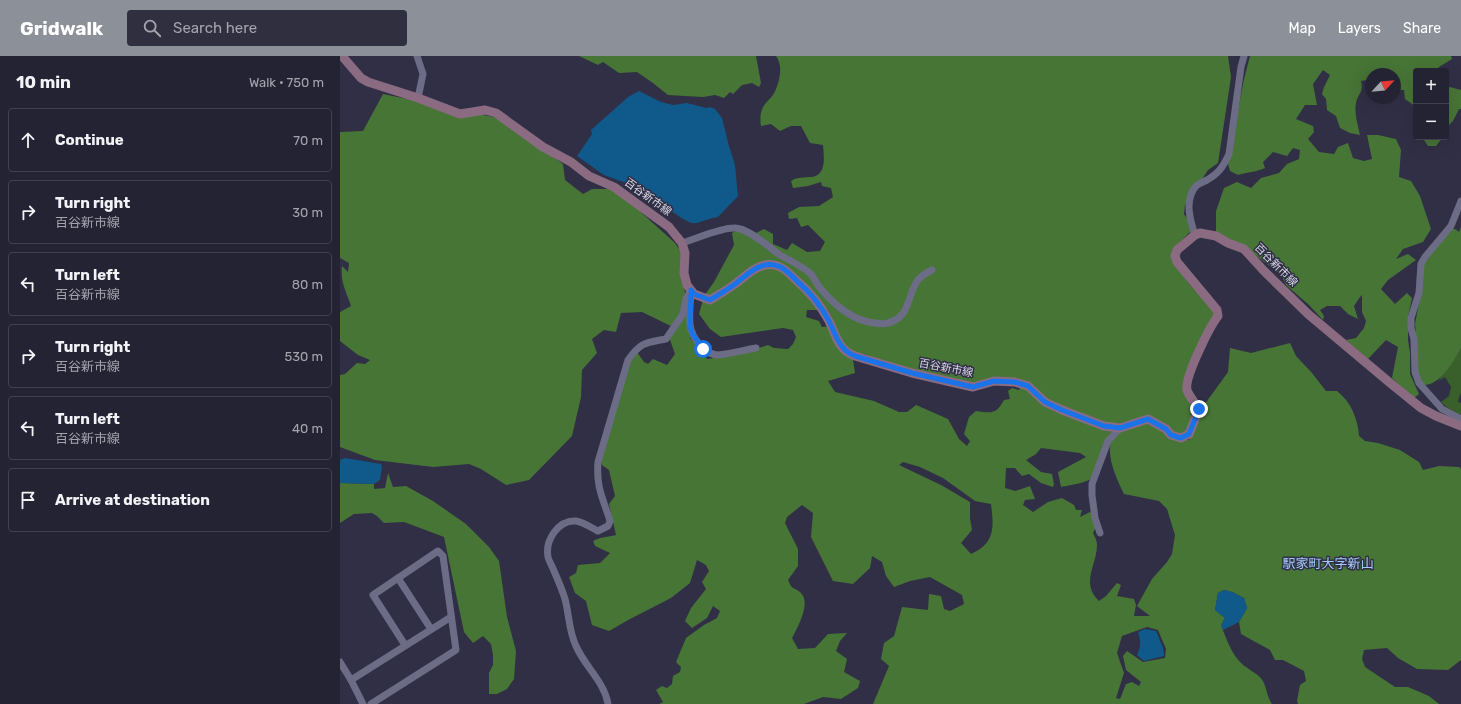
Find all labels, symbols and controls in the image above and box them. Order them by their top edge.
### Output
search box [127,10,407,46]
text: Gridwalk [20,17,103,40]
icon: search [141,17,163,39]
text: Search here [173,19,257,37]
text: Map [1289,20,1316,37]
text: Layers [1338,20,1381,37]
text: Share [1403,20,1441,37]
north arrow [1365,68,1401,104]
map controls [1413,68,1449,140]
button: + [1413,68,1449,104]
text: 10 min [16,72,71,92]
text: Walk · 750 m [249,75,324,90]
button: − [1413,104,1449,140]
icon: ahead [17,129,39,151]
text: Continue [55,131,124,149]
text: 70 m [293,133,323,148]
street label: 百谷新市線 [622,176,674,218]
text: Turn right [55,194,130,212]
icon: right [17,201,39,223]
text: 30 m [292,205,323,220]
text: 百谷新市線 [55,215,120,230]
street label: 百谷新市線 [1252,241,1300,289]
text: Turn left [55,266,120,284]
icon: left [17,273,39,295]
text: 80 m [292,277,323,292]
text: 百谷新市線 [55,287,120,302]
text: Turn right [55,338,130,356]
route start [694,340,712,358]
icon: right [17,345,39,367]
text: 530 m [284,349,323,364]
street label: 百谷新市線 [918,356,974,380]
text: 百谷新市線 [55,359,120,374]
route end [1190,400,1208,418]
text: Turn left [55,410,120,428]
icon: left [17,417,39,439]
text: 40 m [292,421,323,436]
text: 百谷新市線 [55,431,120,446]
icon: arrive [17,489,39,511]
text: Arrive at destination [55,491,210,509]
district label: 駅家町大字新山 [1282,556,1374,571]

